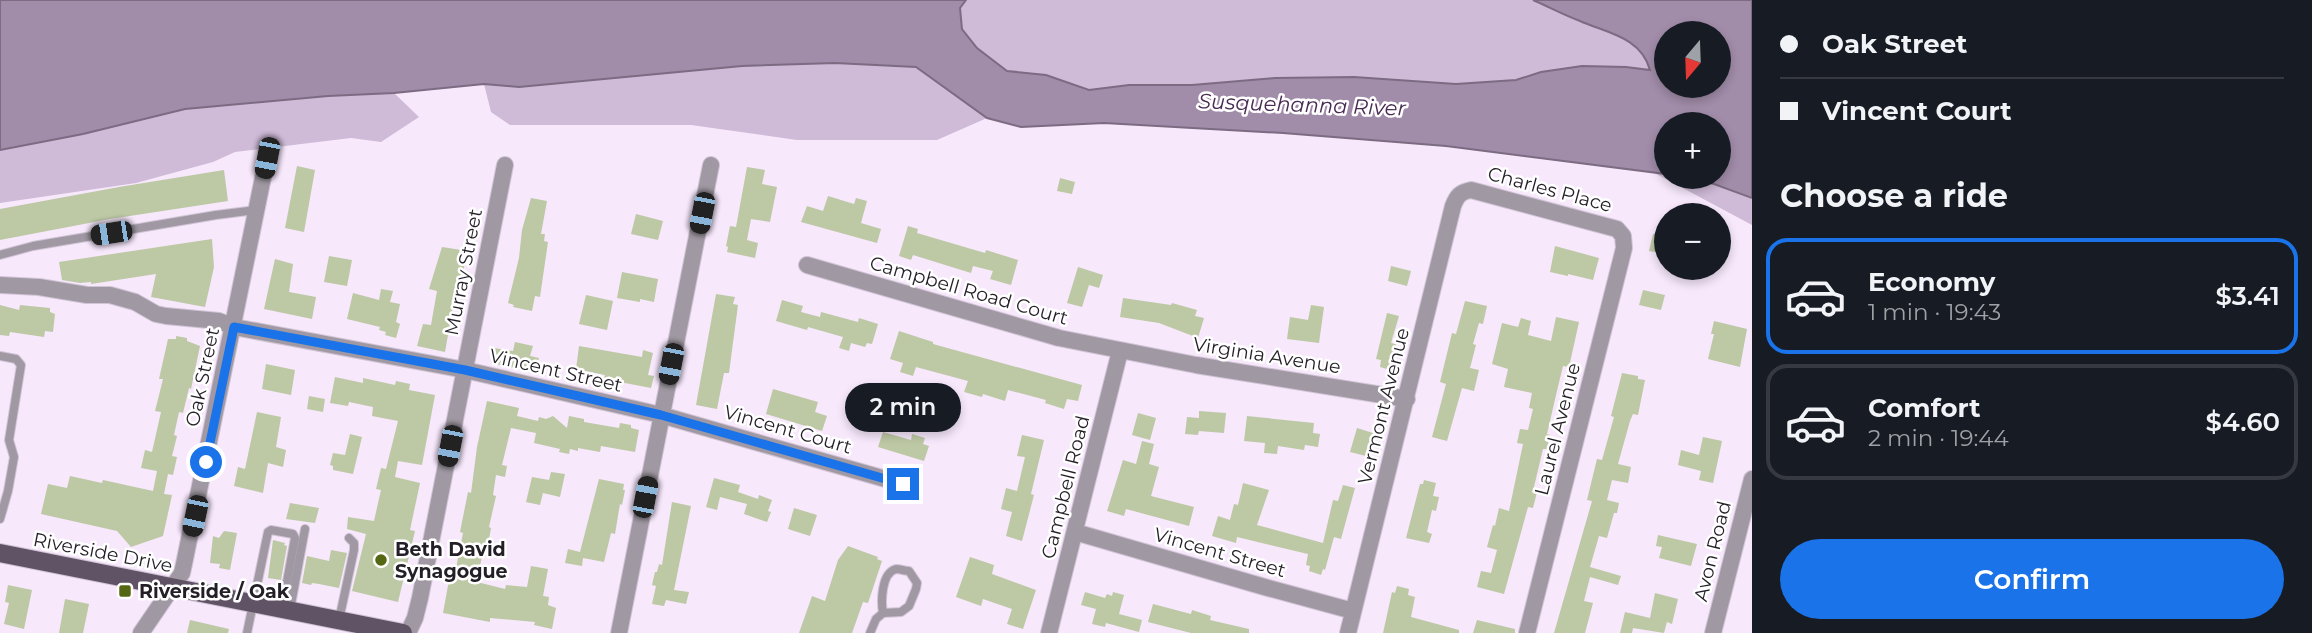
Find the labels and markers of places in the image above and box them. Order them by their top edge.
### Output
place label: Beth David Synagogue [395,538,508,583]
marker: Beth David Synagogue [373,552,389,568]
place label: Riverside / Oak [139,580,290,603]
marker: Riverside / Oak [117,583,133,599]

